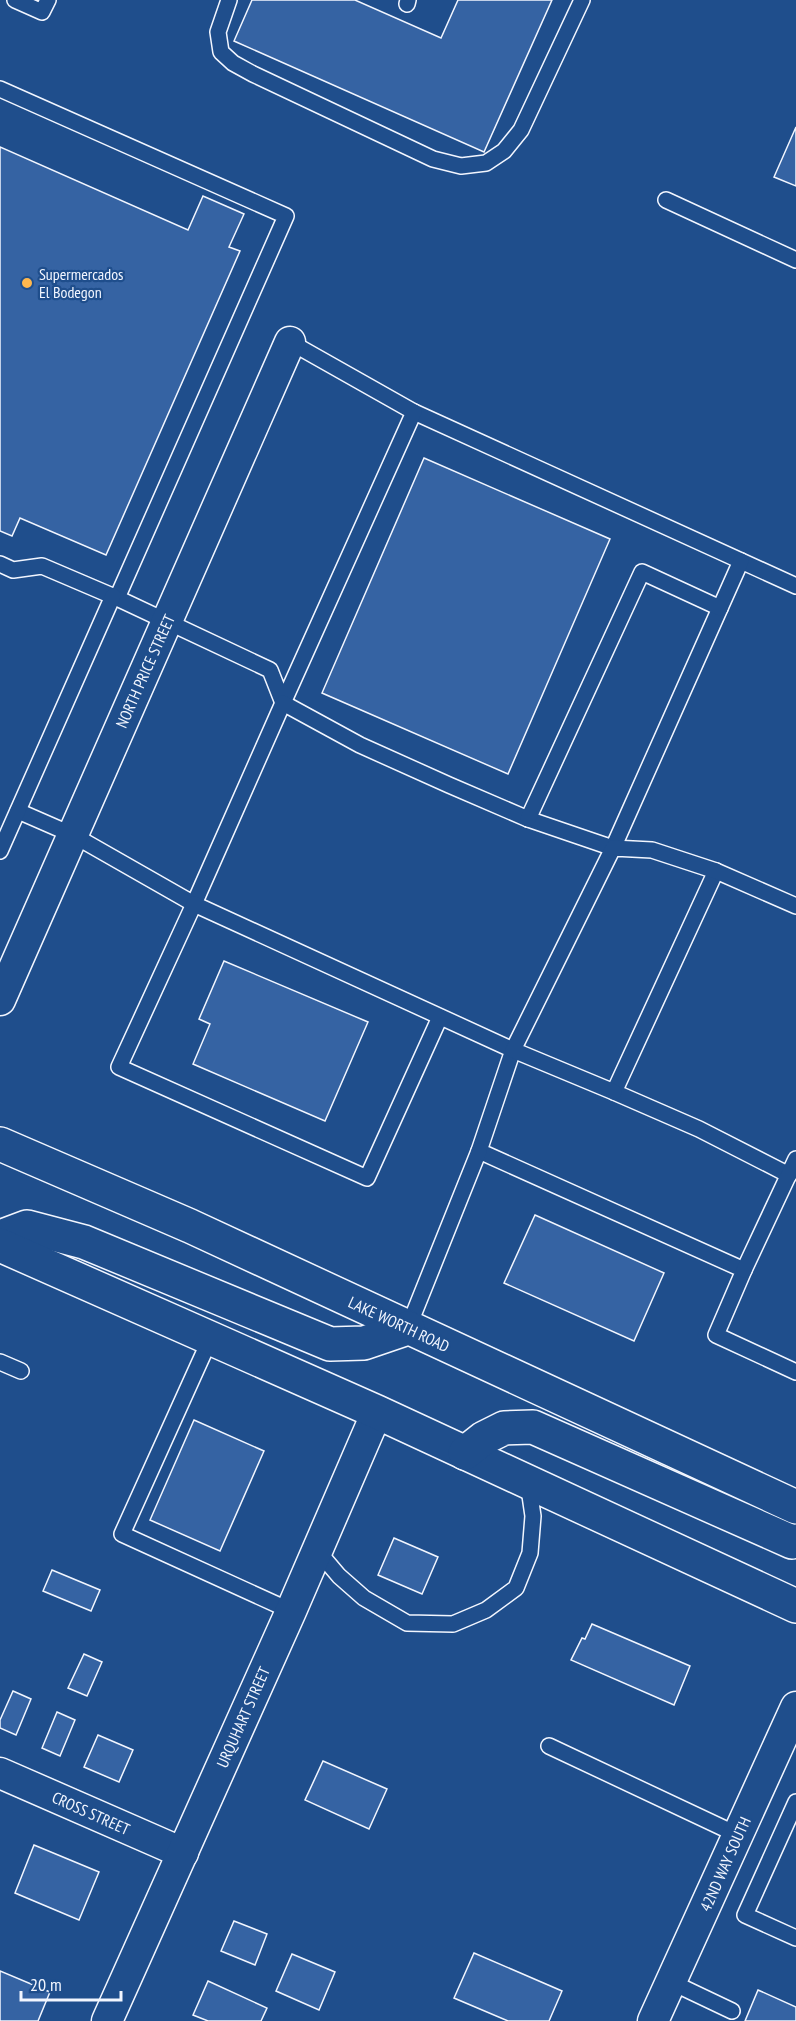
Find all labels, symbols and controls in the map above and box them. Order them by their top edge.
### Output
place label: Supermercados El Bodegon [39,264,124,302]
marker: Supermercados El Bodegon [20,276,34,290]
street label: NORTH PRICE STREET [111,611,179,731]
street label: LAKE WORTH ROAD [345,1292,453,1356]
street label: URQUHART STREET [212,1663,274,1771]
street label: CROSS STREET [49,1787,133,1839]
street label: 42ND WAY SOUTH [695,1814,755,1914]
scale bar [21,1964,122,2002]
text: 20 m [30,1973,62,1996]

